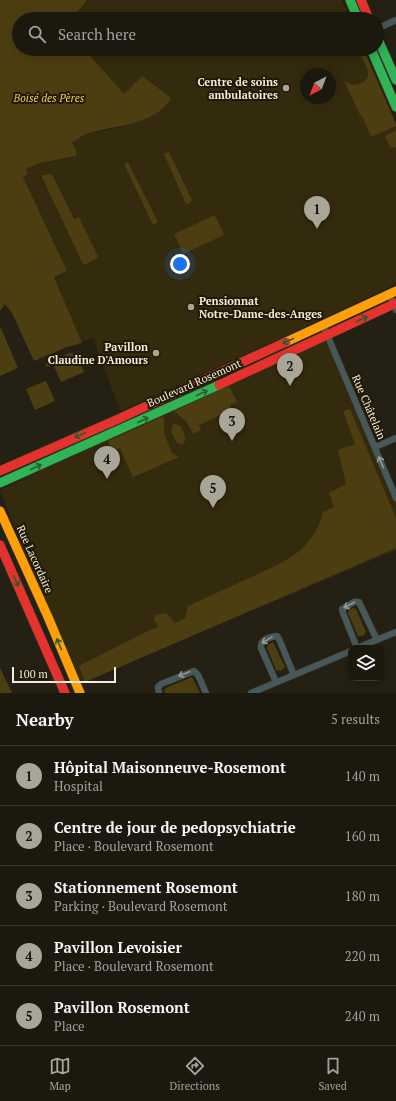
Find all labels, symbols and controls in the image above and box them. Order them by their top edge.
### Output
search box [12,12,384,56]
icon: search [26,23,48,45]
text: Search here [58,24,136,44]
north arrow [300,68,336,104]
place label: Centre de soins ambulatoires [197,75,278,102]
marker: Centre de soins ambulatoires [281,83,291,93]
park label: Boisé des Pères [13,91,85,105]
pin: 1 [304,196,330,229]
your location [170,254,190,274]
place label: Pensionnat Notre-Dame-des-Anges [199,294,322,321]
marker: Pensionnat Notre-Dame-des-Anges [186,302,196,312]
one-way arrow [355,315,367,322]
one-way arrow [282,338,294,345]
place label: Pavillon Claudine D'Amours [48,340,148,367]
marker: Pavillon Claudine D'Amours [151,348,161,358]
pin: 2 [277,353,303,386]
street label: Boulevard Rosemont [145,356,243,410]
street label: Rue Châtelain [349,373,389,442]
one-way arrow [196,389,208,396]
pin: 3 [219,408,245,441]
one-way arrow [137,415,149,423]
one-way arrow [75,432,87,440]
pin: 4 [94,446,120,479]
one-way arrow [377,456,384,468]
one-way arrow [29,463,41,470]
pin: 5 [200,475,226,508]
street label: Rue Lacordaire [14,523,56,596]
one-way arrow [13,575,20,587]
one-way arrow [343,602,355,609]
one-way arrow [261,637,273,645]
one-way arrow [55,639,62,651]
map controls [348,645,384,681]
button: layers [348,645,384,681]
scale bar [12,665,116,684]
text: 100 m [18,667,48,681]
one-way arrow [179,671,191,679]
text: Nearby [16,708,74,731]
text: 5 results [331,710,380,728]
text: Hôpital Maisonneuve-Rosemont [54,757,286,777]
text: 1 [25,767,33,785]
text: 140 m [345,767,380,785]
text: Hospital [54,777,103,795]
text: Centre de jour de pedopsychiatrie [54,817,296,837]
text: 2 [25,827,33,845]
text: 160 m [345,827,380,845]
text: Place · Boulevard Rosemont [54,837,214,855]
text: Stationnement Rosemont [54,877,238,897]
text: 3 [25,887,33,905]
text: 180 m [345,887,380,905]
text: Parking · Boulevard Rosemont [54,897,228,915]
text: Pavillon Levoisier [54,937,182,957]
text: 4 [25,947,33,965]
text: 220 m [345,947,380,965]
text: Place · Boulevard Rosemont [54,957,214,975]
text: Pavillon Rosemont [54,997,190,1017]
text: 5 [25,1007,33,1025]
text: 240 m [345,1007,380,1025]
text: Place [54,1017,85,1035]
tab: Map [49,1055,71,1093]
tab: Directions [169,1055,220,1093]
tab: Saved [318,1055,347,1093]

